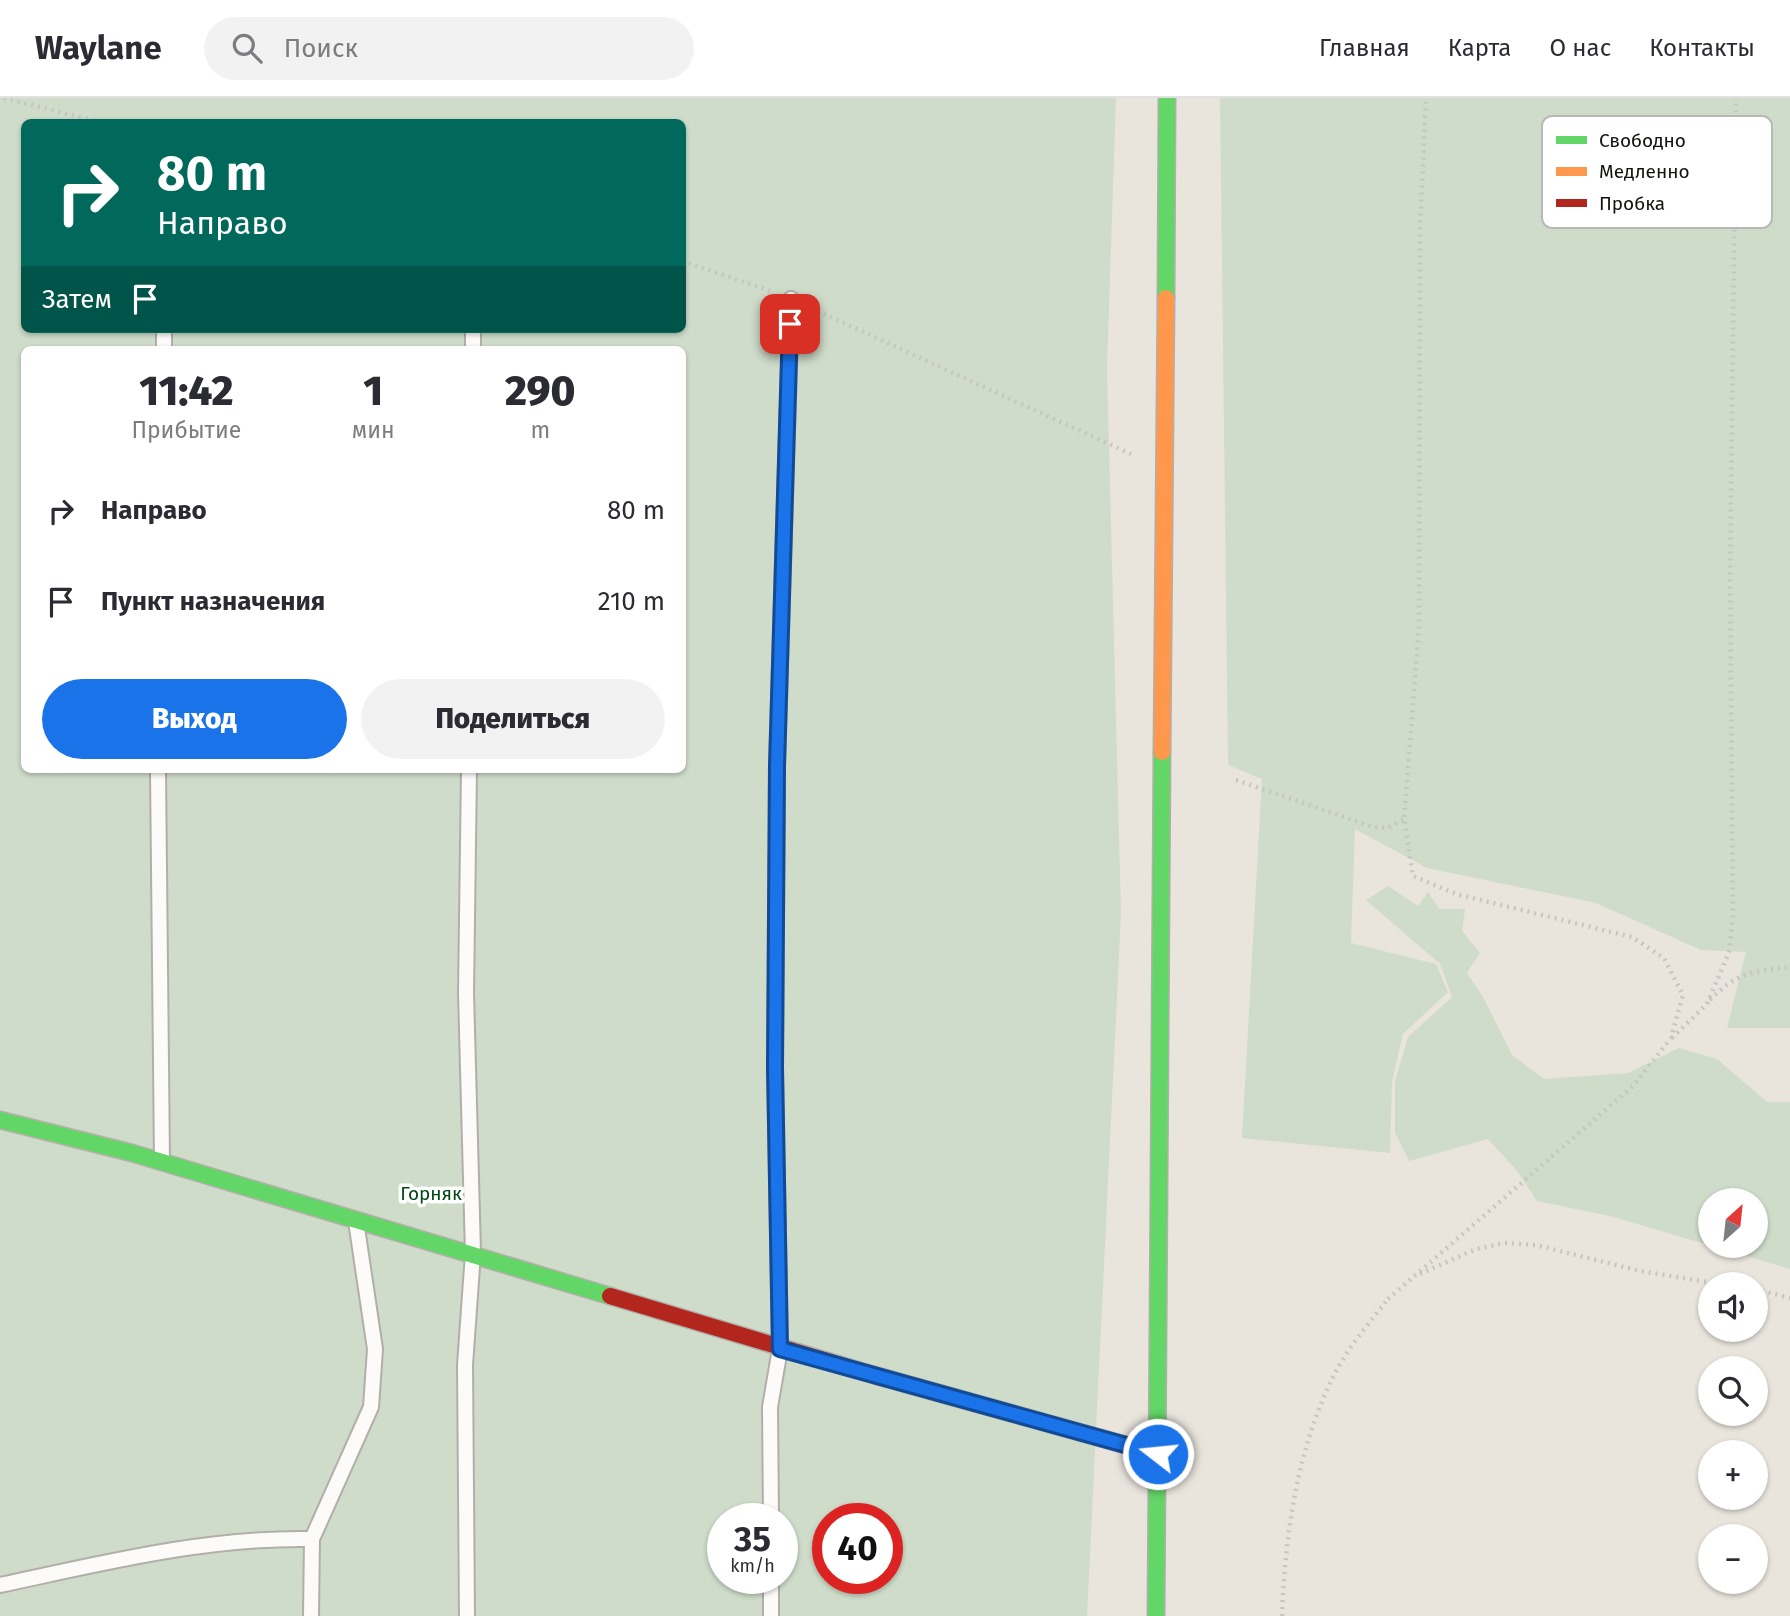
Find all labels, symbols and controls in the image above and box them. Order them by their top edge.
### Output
search box [204,17,694,80]
text: Waylane [35,28,162,68]
icon: search [228,29,266,67]
text: Поиск [284,33,358,64]
text: Главная [1319,34,1410,62]
text: Карта [1448,34,1511,62]
text: О нас [1549,34,1611,62]
text: Контакты [1649,34,1755,62]
legend [1542,116,1772,228]
text: Свободно [1599,129,1686,152]
text: 80 m [157,144,267,203]
icon: right [42,147,133,238]
text: Медленно [1599,160,1690,183]
text: Пробка [1599,192,1665,215]
text: Направо [157,204,288,242]
icon: arrive [126,280,164,318]
text: Затем [42,284,112,315]
pin [760,294,820,354]
icon: arrive [771,305,809,343]
text: 11:42 [139,366,233,416]
text: 1 [363,366,383,416]
text: 290 [505,366,576,416]
text: Прибытие [131,416,241,444]
text: мин [352,416,395,444]
text: m [530,416,550,444]
icon: right [42,492,80,530]
text: Направо [101,495,207,526]
text: 80 m [607,495,665,526]
icon: arrive [42,583,80,621]
text: Пункт назначения [101,586,325,617]
text: 210 m [598,586,665,617]
button: Выход [42,679,347,759]
button: Поделиться [361,679,665,759]
park label: Горняк [400,1182,462,1205]
north arrow [1698,1188,1768,1258]
map controls [1698,1188,1768,1594]
button: sound [1698,1272,1768,1342]
button: search [1698,1356,1768,1426]
position arrow [1121,1417,1195,1491]
button: + [1698,1440,1768,1510]
speed limit sign: 40 [812,1503,903,1594]
text: 35 [734,1518,771,1560]
button: − [1698,1524,1768,1594]
text: km/h [730,1555,775,1577]

